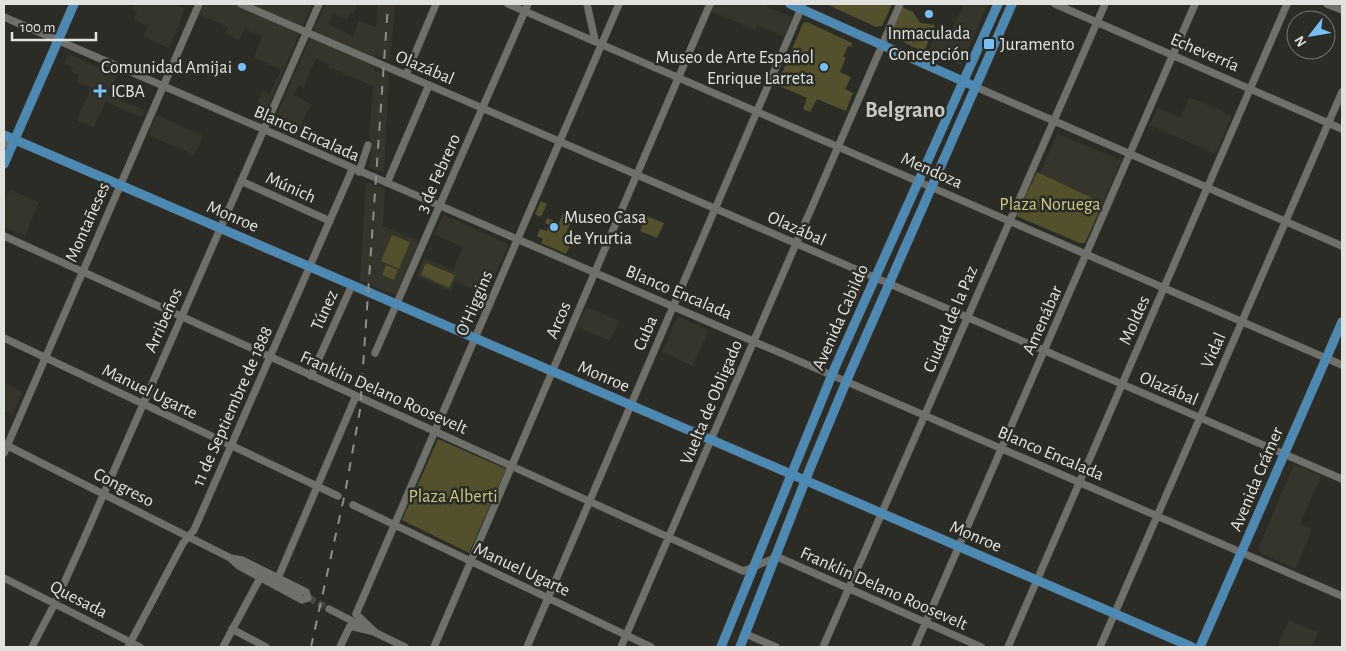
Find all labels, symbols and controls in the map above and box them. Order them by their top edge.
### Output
marker: Inmaculada Concepción [923,8,935,20]
scale bar [12,10,96,42]
north arrow [1286,10,1336,60]
text: 100 m [20,20,55,35]
place label: Inmaculada Concepción [888,25,970,64]
street label: Echeverría [1168,30,1242,75]
text: N [1292,33,1309,49]
place label: Juramento [1000,36,1075,54]
marker: Juramento [982,37,996,51]
street label: Olazábal [393,48,457,88]
place label: Museo de Arte Español Enrique Larreta [656,49,814,88]
place label: Comunidad Amijai [101,59,232,77]
marker: Comunidad Amijai [236,61,248,73]
marker: Museo de Arte Español Enrique Larreta [818,61,830,73]
place label: ICBA [111,83,146,101]
marker: ICBA [93,84,107,98]
district label: Belgrano [865,99,945,121]
street label: Blanco Encalada [251,103,362,165]
street label: 3 de Febrero [414,131,464,216]
street label: Mendoza [898,149,965,192]
street label: Múnich [263,169,318,207]
street label: Montañeses [62,180,113,265]
park label: Plaza Noruega [999,196,1101,214]
street label: Monroe [204,198,261,236]
street label: Olazábal [765,208,829,250]
place label: Museo Casa de Yrurtia [564,209,646,248]
marker: Museo Casa de Yrurtia [548,221,560,233]
street label: Blanco Encalada [623,262,734,323]
street label: Avenida Cabildo [810,262,872,373]
street label: Ciudad de la Paz [920,264,981,375]
street label: O'Higgins [453,268,497,339]
street label: Amenábar [1020,283,1066,358]
street label: Arribeños [142,285,186,355]
street label: Túnez [308,288,342,333]
street label: Moldes [1116,293,1154,348]
street label: Arcos [543,299,575,342]
street label: Cuba [631,313,661,353]
street label: 11 de Septiembre de 1888 [190,324,276,489]
street label: Vidal [1198,330,1230,371]
street label: Vuelta de Obligado [678,337,746,467]
street label: Franklin Delano Roosevelt [297,348,470,438]
street label: Monroe [575,358,632,396]
street label: Manuel Ugarte [99,361,200,423]
street label: Olazábal [1137,369,1201,409]
street label: Blanco Encalada [995,423,1106,484]
street label: Avenida Crámer [1227,425,1287,534]
street label: Congreso [90,465,157,511]
park label: Plaza Alberti [408,488,498,506]
street label: Monroe [947,518,1004,556]
street label: Manuel Ugarte [471,540,572,600]
street label: Franklin Delano Roosevelt [797,544,970,634]
street label: Quesada [47,578,110,622]

